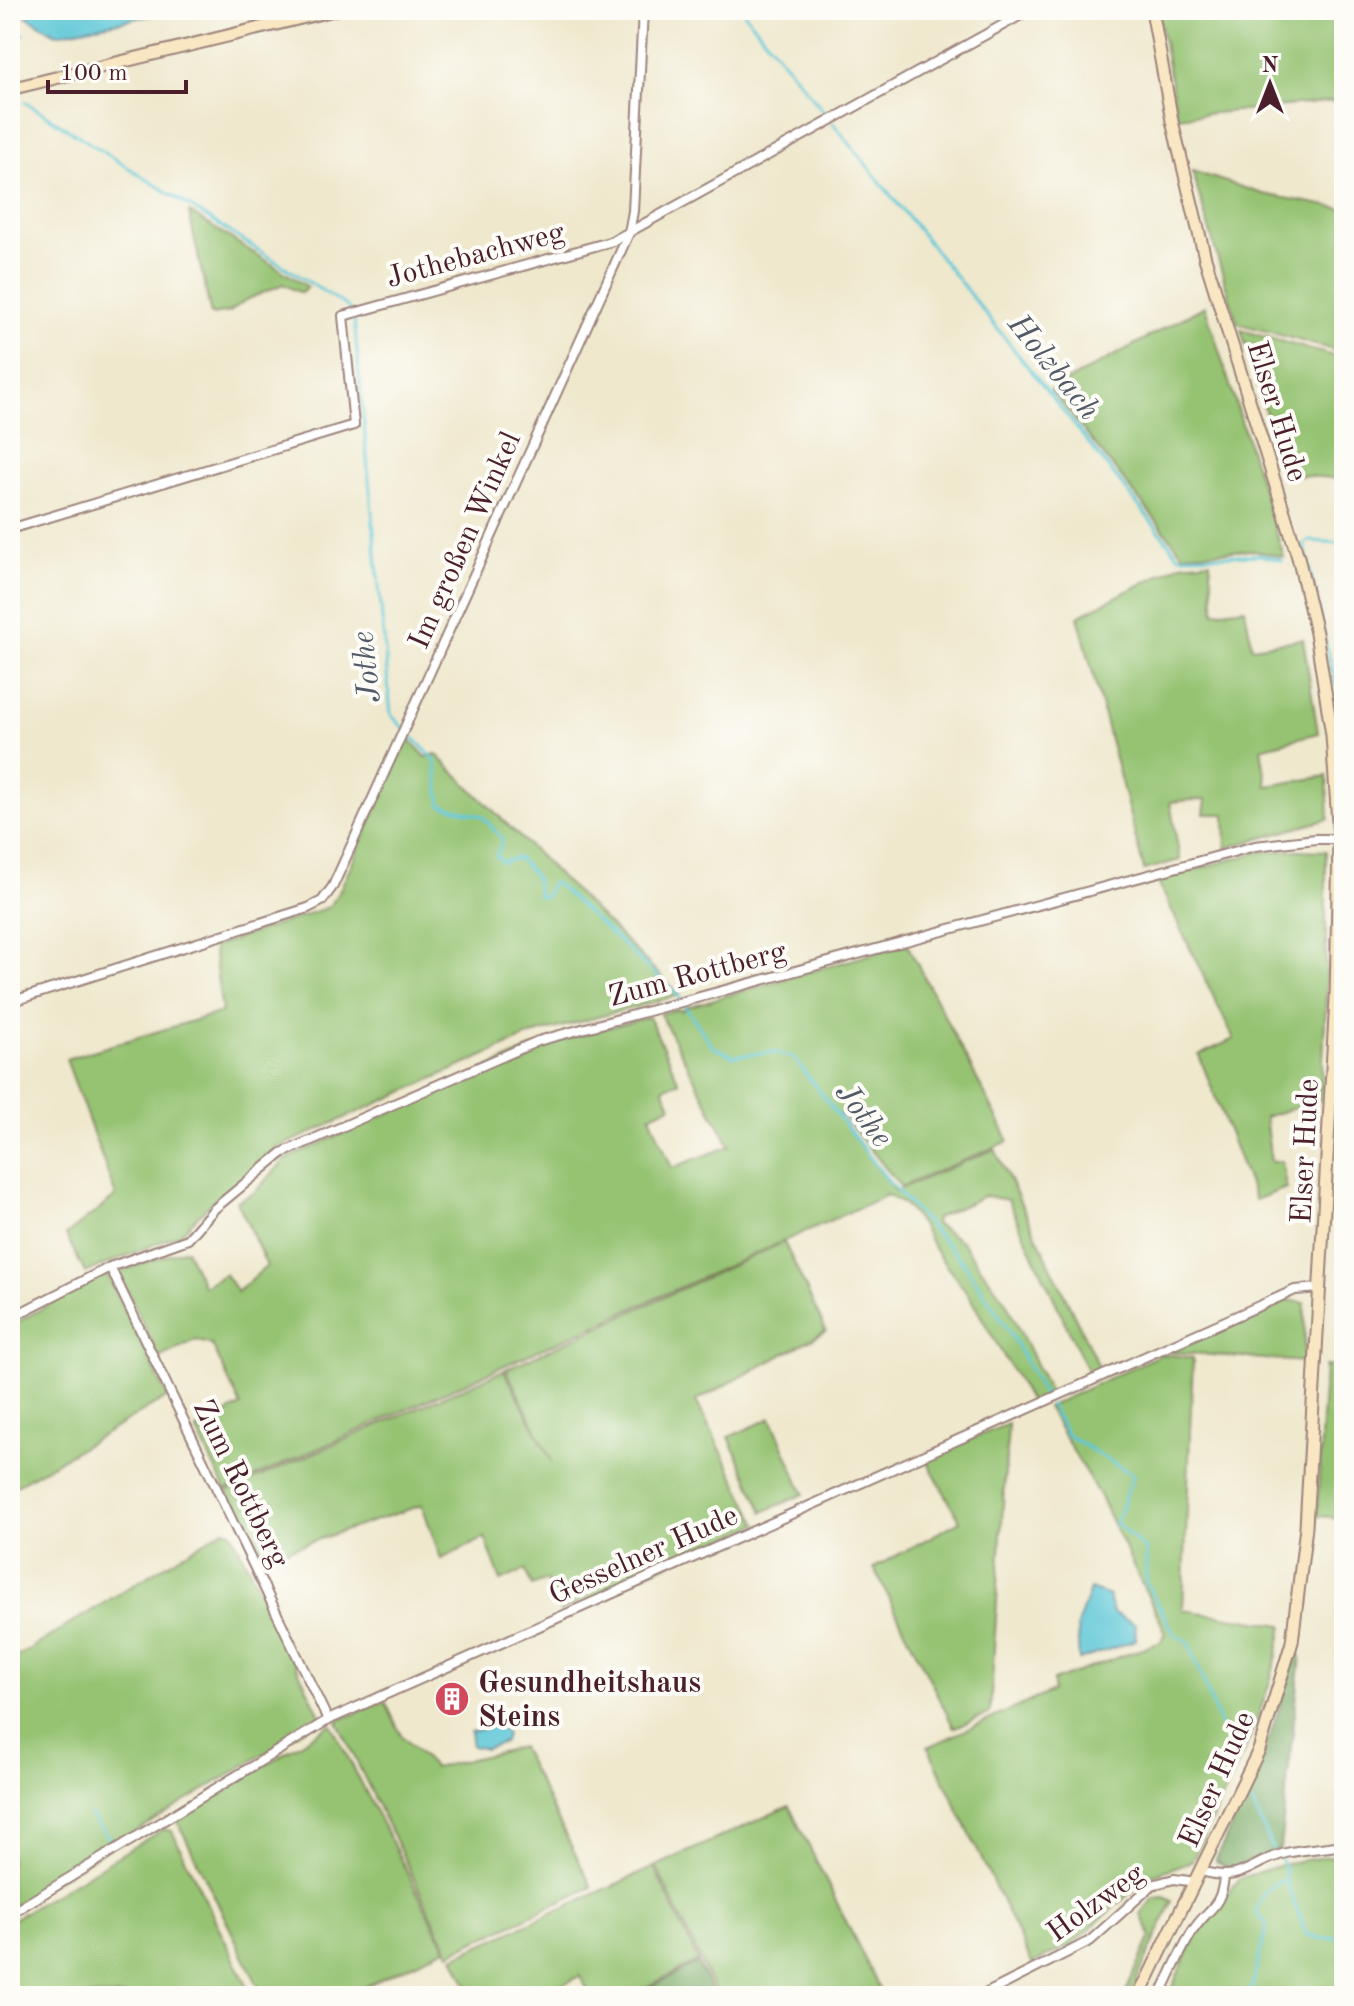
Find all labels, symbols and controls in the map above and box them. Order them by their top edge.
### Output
scale bar [48,44,186,94]
north arrow [1230,44,1310,124]
text: N [1262,55,1279,77]
text: 100 m [60,62,128,86]
street label: Jothebachweg [383,218,568,294]
water label: Holzbach [1000,308,1105,427]
street label: Elser Hude [1240,338,1312,486]
street label: Im großen Winkel [405,428,527,654]
water label: Jothe [348,629,388,704]
street label: Zum Rottberg [605,937,790,1013]
water label: Jothe [828,1078,897,1154]
street label: Elser Hude [1287,1078,1325,1225]
street label: Zum Rottberg [187,1395,294,1573]
street label: Gesselner Hude [545,1501,743,1611]
place label: Gesundheitshaus Steins [478,1669,701,1733]
building icon: Gesundheitshaus Steins [433,1680,471,1718]
street label: Elser Hude [1175,1707,1261,1852]
street label: Holzweg [1042,1859,1150,1949]

